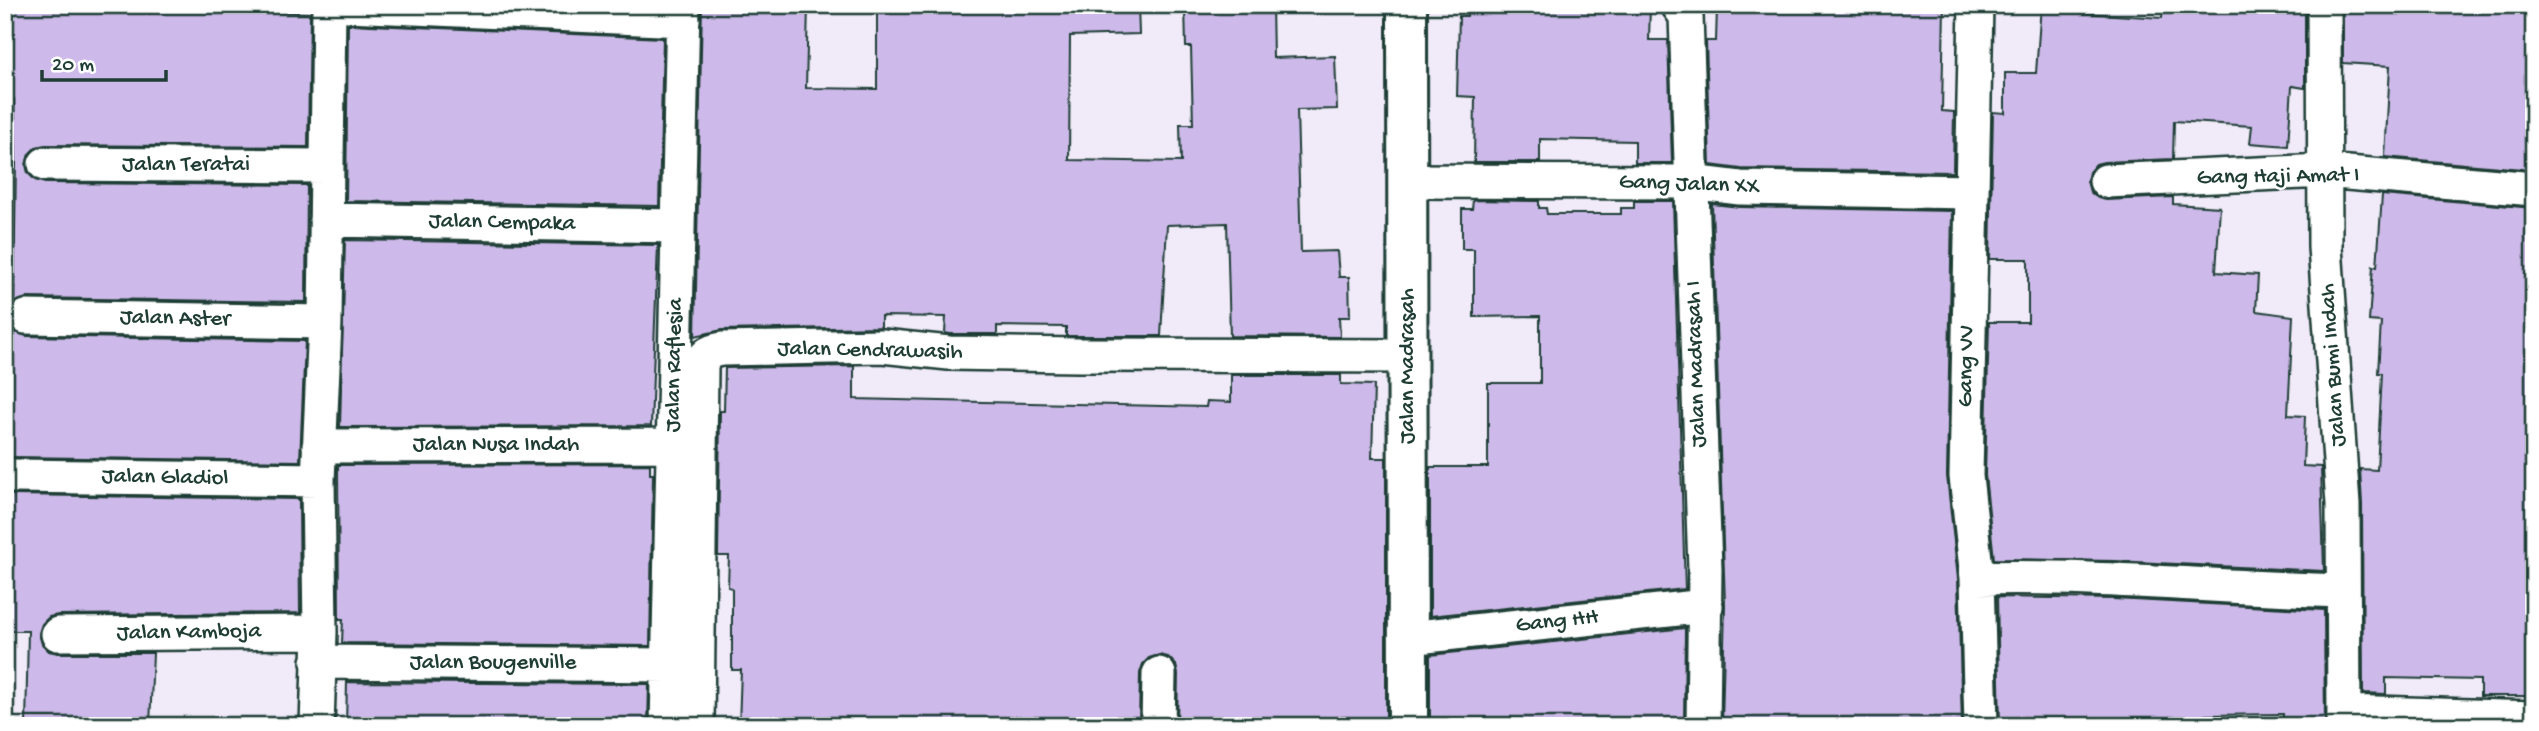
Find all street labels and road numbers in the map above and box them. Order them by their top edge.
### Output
street label: Jalan Teratai [122,152,250,179]
street label: Gang Haji Amat I [2196,162,2360,192]
street label: Gang Jalan XX [1618,169,1760,201]
street label: Jalan Cempaka [428,208,577,238]
street label: Jalan Madrasah I [1681,280,1713,448]
street label: Jalan Bumi Indah [2315,282,2353,448]
street label: Jalan Madrasah [1395,288,1422,444]
street label: Jalan Raflesia [660,296,690,432]
street label: Jalan Aster [119,305,232,333]
street label: Gang VV [1953,325,1981,407]
street label: Jalan Cendrawasih [777,336,963,366]
street label: Jalan Nusa Indah [413,432,579,459]
street label: Jalan Gladiol [101,463,229,493]
street label: Gang HH [1514,604,1601,640]
street label: Jalan Kamboja [117,618,263,648]
street label: Jalan Bougenville [410,650,577,677]

